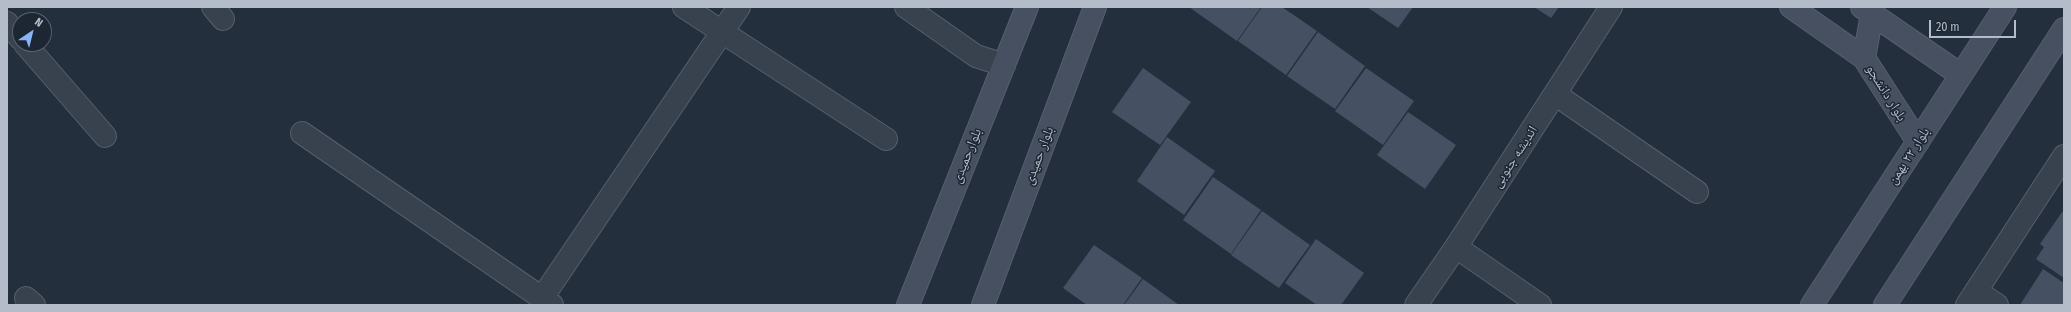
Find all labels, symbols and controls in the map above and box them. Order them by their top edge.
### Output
north arrow [12,12,52,52]
scale bar [1931,12,2018,38]
text: N [32,15,45,30]
text: 20 m [1936,20,1960,34]
street label: بلوار دانشجو [1862,61,1910,125]
street label: اندیشه جنوبی [1489,123,1541,191]
street label: بلوار ۲۲ بهمن [1884,124,1934,188]
street label: بلوار حمیدی [1020,125,1058,187]
street label: بلوارحمیدی [948,126,986,186]

